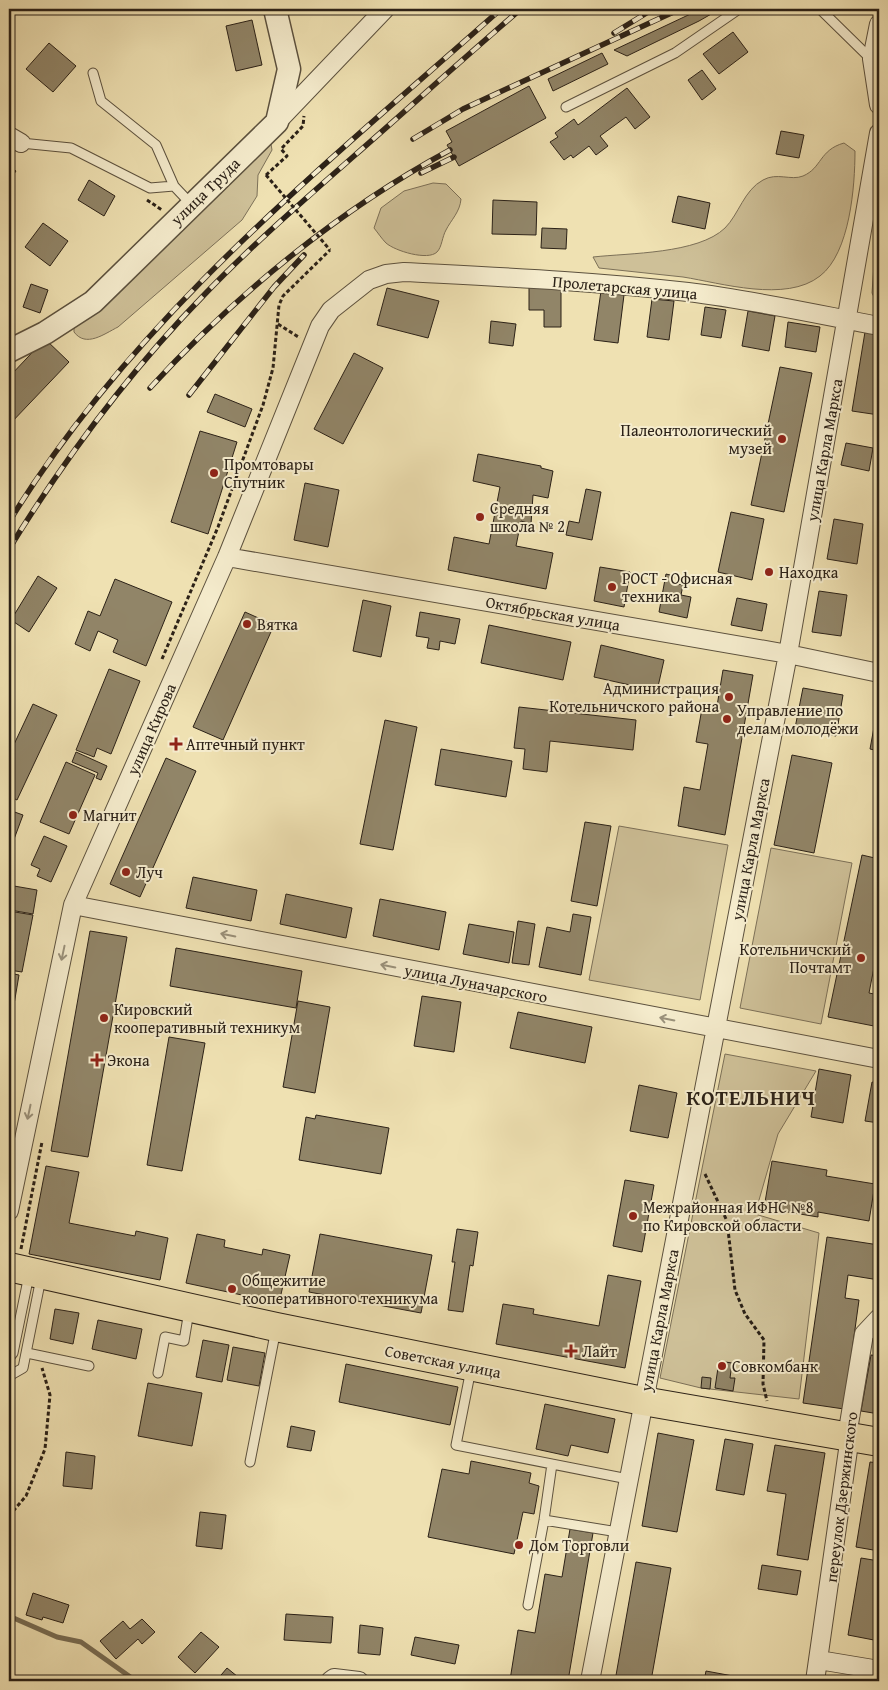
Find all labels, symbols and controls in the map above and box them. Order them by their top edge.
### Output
street label: улица Труда [164,151,246,231]
street label: Пролетарская улица [552,269,699,305]
street label: улица Карла Маркса [799,376,848,524]
place label: Палеонтологический музей [621,418,772,460]
marker: Палеонтологический музей [776,433,788,445]
place label: Промтовары Спутник [224,452,314,494]
marker: Промтовары Спутник [208,467,220,479]
place label: Средняя школа № 2 [490,496,565,538]
marker: Средняя школа № 2 [474,511,486,523]
place label: Находка [779,560,839,584]
place label: РОСТ - Офисная техника [622,566,733,608]
marker: Находка [763,566,775,578]
marker: РОСТ - Офисная техника [606,581,618,593]
street label: Октябрьская улица [484,589,623,637]
place label: Вятка [257,612,298,636]
marker: Вятка [241,618,253,630]
place label: Администрация Котельничского района [549,676,719,718]
street label: улица Кирова [120,679,182,780]
marker: Администрация Котельничского района [723,691,735,703]
place label: Управление по делам молодёжи [737,698,859,740]
marker: Управление по делам молодёжи [721,713,733,725]
place label: Аптечный пункт [186,732,305,756]
marker: Аптечный пункт [170,738,182,750]
street label: улица Карла Маркса [724,775,776,923]
place label: Магнит [83,803,137,827]
marker: Магнит [67,809,79,821]
place label: Луч [136,860,163,884]
marker: Луч [120,866,132,878]
one-way arrow [220,930,236,939]
place label: Котельничский Почтамт [740,937,851,979]
one-way arrow [58,945,67,961]
marker: Котельничский Почтамт [855,952,867,964]
street label: улица Луначарского [401,957,550,1009]
one-way arrow [380,960,396,970]
place label: Кировский кооперативный техникум [114,997,300,1039]
marker: Кировский кооперативный техникум [98,1012,110,1024]
one-way arrow [660,1014,676,1024]
place label: Экона [107,1048,150,1072]
marker: Экона [91,1054,103,1066]
district label: КОТЕЛЬНИЧ [686,1082,816,1113]
one-way arrow [24,1104,34,1120]
place label: Межрайонная ИФНС №8 по Кировской области [643,1195,814,1237]
marker: Межрайонная ИФНС №8 по Кировской области [627,1210,639,1222]
street label: улица Карла Маркса [633,1246,685,1394]
place label: Общежитие кооперативного техникума [242,1268,439,1310]
marker: Общежитие кооперативного техникума [226,1283,238,1295]
street label: Советская улица [383,1338,503,1384]
place label: Лайт [582,1339,617,1363]
marker: Лайт [564,1344,578,1358]
place label: Совкомбанк [732,1354,819,1378]
marker: Совкомбанк [716,1360,728,1372]
street label: переулок Дзержинского [819,1410,863,1584]
place label: Дом Торговли [528,1533,630,1557]
marker: Дом Торговли [513,1539,525,1551]

